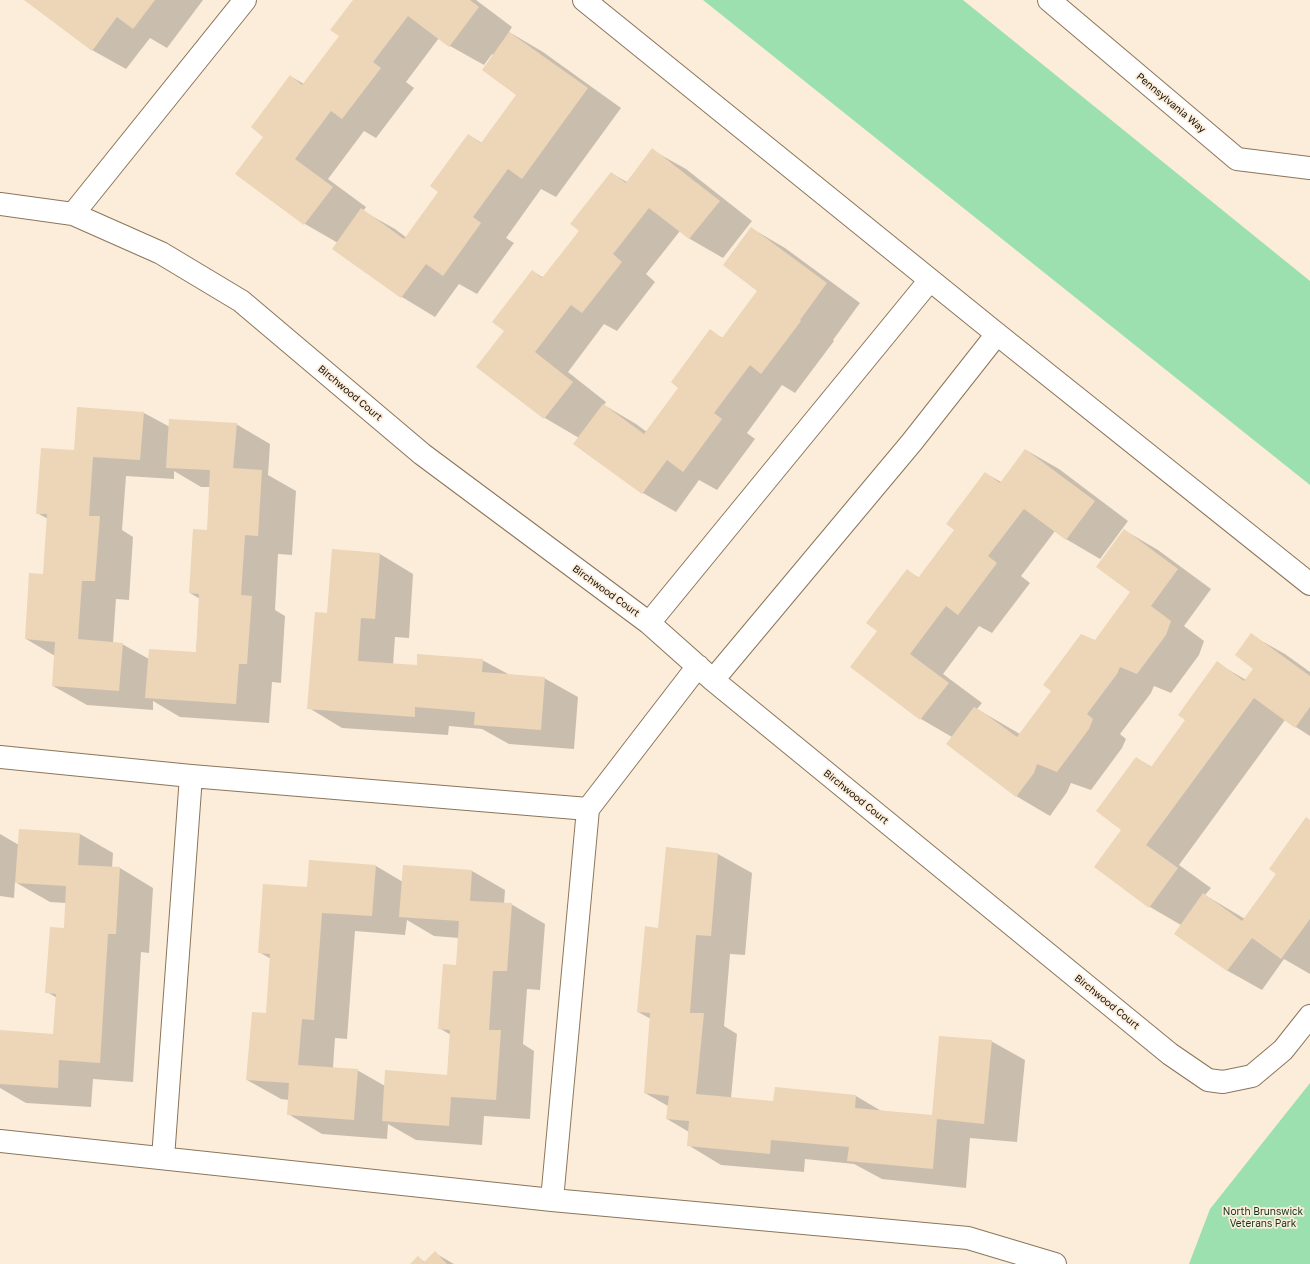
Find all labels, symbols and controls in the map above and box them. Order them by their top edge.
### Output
street label: Pennsylvania Way [1134,71,1208,135]
street label: Birchwood Court [315,363,385,423]
street label: Birchwood Court [570,563,642,619]
street label: Birchwood Court [821,767,891,827]
street label: Birchwood Court [1072,972,1142,1032]
park label: North Brunswick Veterans Park [1223,1206,1303,1230]

